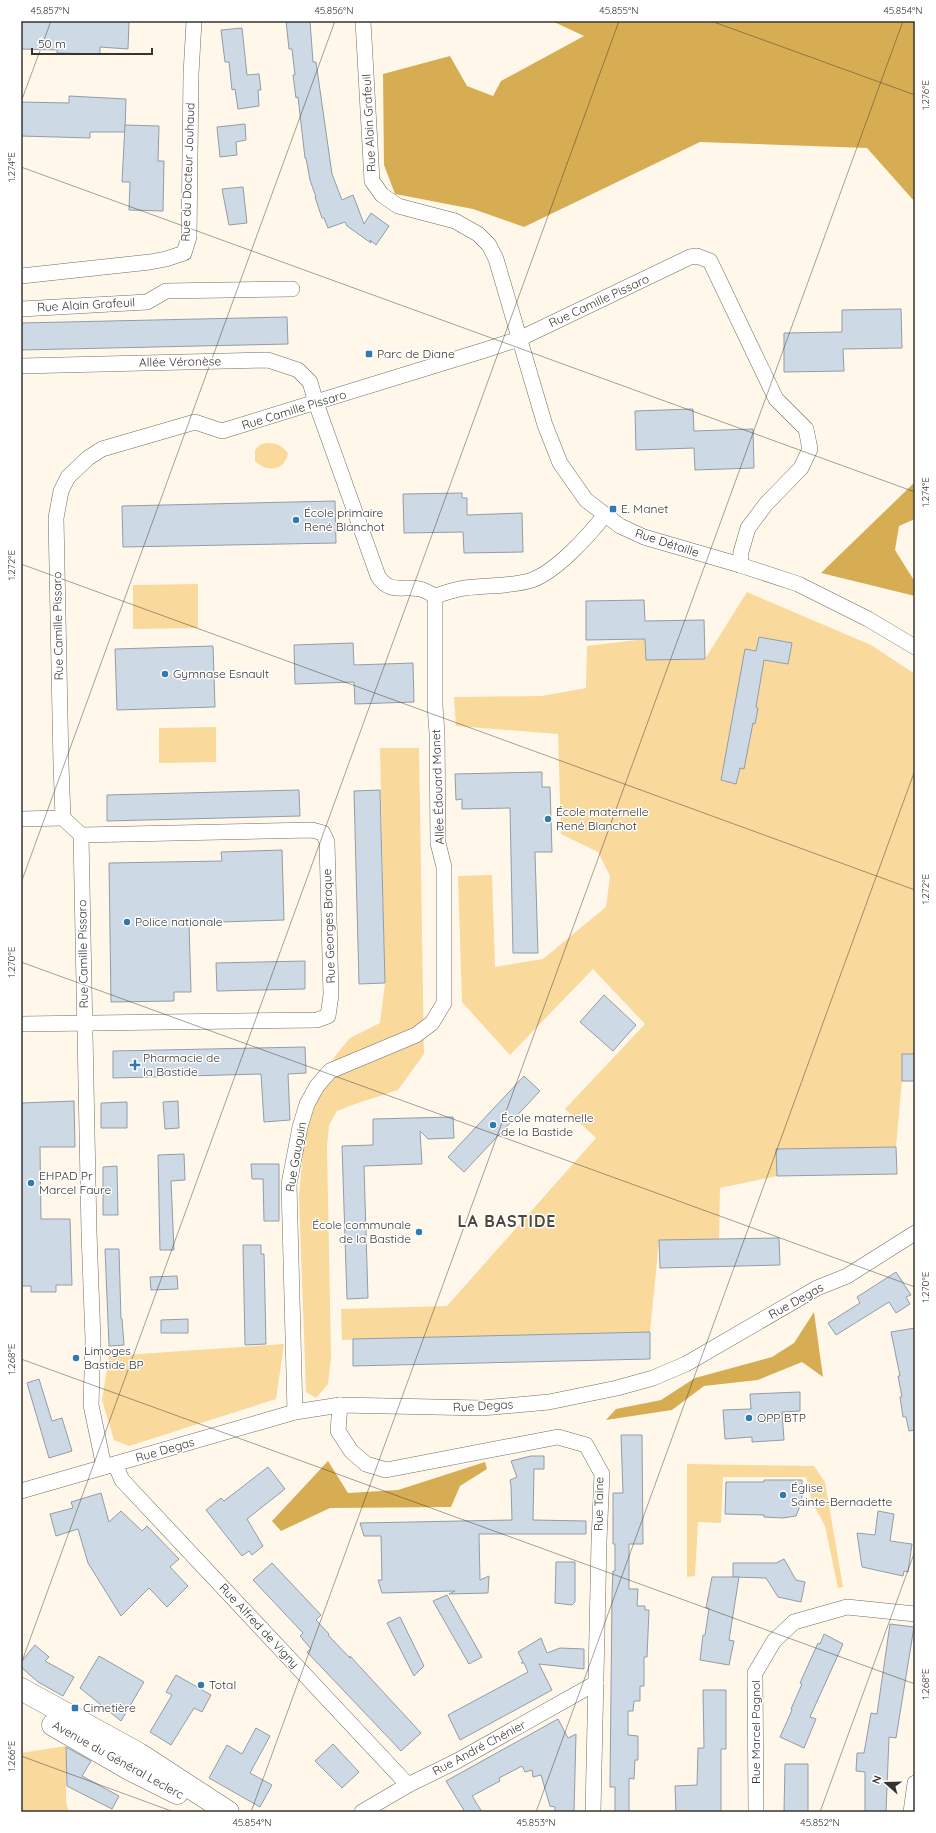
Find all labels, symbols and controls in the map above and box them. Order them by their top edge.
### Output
text: 45.857°N [31,4,69,17]
text: 45.856°N [314,4,354,17]
text: 45.855°N [599,4,639,17]
text: 45.854°N [883,4,923,17]
scale bar [32,30,152,56]
text: 50 m [38,36,66,51]
street label: Rue Alain Grafeuil [358,74,379,172]
text: 1.276°E [919,80,932,110]
street label: Rue du Docteur Jouhaud [178,102,197,242]
text: 1.274°E [5,152,18,182]
street label: Rue Camille Pissaro [546,271,651,330]
street label: Rue Alain Grafeuil [37,294,135,315]
place label: Parc de Diane [377,346,455,361]
marker: Parc de Diane [364,349,374,359]
street label: Allée Véronèse [139,353,221,370]
street label: Rue Camille Pissaro [240,386,348,433]
text: 1.274°E [919,477,932,507]
place label: E. Manet [621,501,668,516]
marker: E. Manet [608,504,618,514]
place label: École primaire René Blanchot [304,505,385,534]
marker: École primaire René Blanchot [291,515,301,525]
street label: Rue Détaille [633,525,701,560]
text: 1.272°E [5,549,18,580]
street label: Rue Camille Pissaro [49,571,66,681]
place label: Gymnase Esnault [173,666,269,681]
marker: Gymnase Esnault [160,669,170,679]
street label: Allée Édouard Manet [428,729,447,845]
place label: École maternelle René Blanchot [556,804,649,833]
marker: École maternelle René Blanchot [543,814,553,824]
street label: Rue Georges Braque [319,868,338,984]
text: 1.272°E [919,873,932,904]
street label: Rue Camille Pissaro [74,899,91,1009]
place label: Police nationale [135,914,223,929]
marker: Police nationale [122,917,132,927]
text: 1.270°E [5,946,18,977]
place label: Pharmacie de la Bastide [143,1050,220,1079]
marker: Pharmacie de la Bastide [130,1060,140,1070]
place label: École maternelle de la Bastide [501,1110,594,1139]
marker: École maternelle de la Bastide [488,1120,498,1130]
street label: Rue Gauguin [282,1121,309,1193]
place label: EHPAD Pr Marcel Faure [39,1168,111,1197]
marker: EHPAD Pr Marcel Faure [26,1178,36,1188]
district label: LA BASTIDE [458,1211,556,1231]
place label: École communale de la Bastide [312,1217,411,1246]
marker: École communale de la Bastide [414,1227,424,1237]
text: 1.270°E [919,1271,932,1302]
street label: Rue Degas [766,1279,826,1322]
text: 1.268°E [5,1343,18,1374]
place label: Limoges Bastide BP [84,1343,144,1372]
marker: Limoges Bastide BP [71,1353,81,1363]
street label: Rue Degas [452,1396,514,1415]
place label: OPP BTP [757,1410,806,1425]
marker: OPP BTP [744,1413,754,1423]
street label: Rue Degas [134,1434,196,1465]
street label: Rue Taine [591,1476,606,1531]
place label: Église Sainte-Bernadette [791,1480,893,1509]
marker: Église Sainte-Bernadette [778,1490,788,1500]
street label: Rue Alfred de Vigny [216,1580,302,1671]
text: 1.268°E [919,1668,932,1699]
place label: Total [209,1677,236,1692]
marker: Total [196,1680,206,1690]
street label: Rue Marcel Pagnol [748,1680,763,1784]
place label: Cimetière [83,1700,136,1715]
marker: Cimetière [70,1703,80,1713]
street label: Rue André Chénier [430,1716,528,1778]
street label: Avenue du Général Leclerc [50,1717,187,1802]
text: 1.266°E [5,1740,18,1771]
north arrow [866,1763,906,1803]
text: N [869,1773,885,1786]
text: 45.854°N [232,1816,272,1829]
text: 45.853°N [516,1816,556,1829]
text: 45.852°N [800,1816,840,1829]

